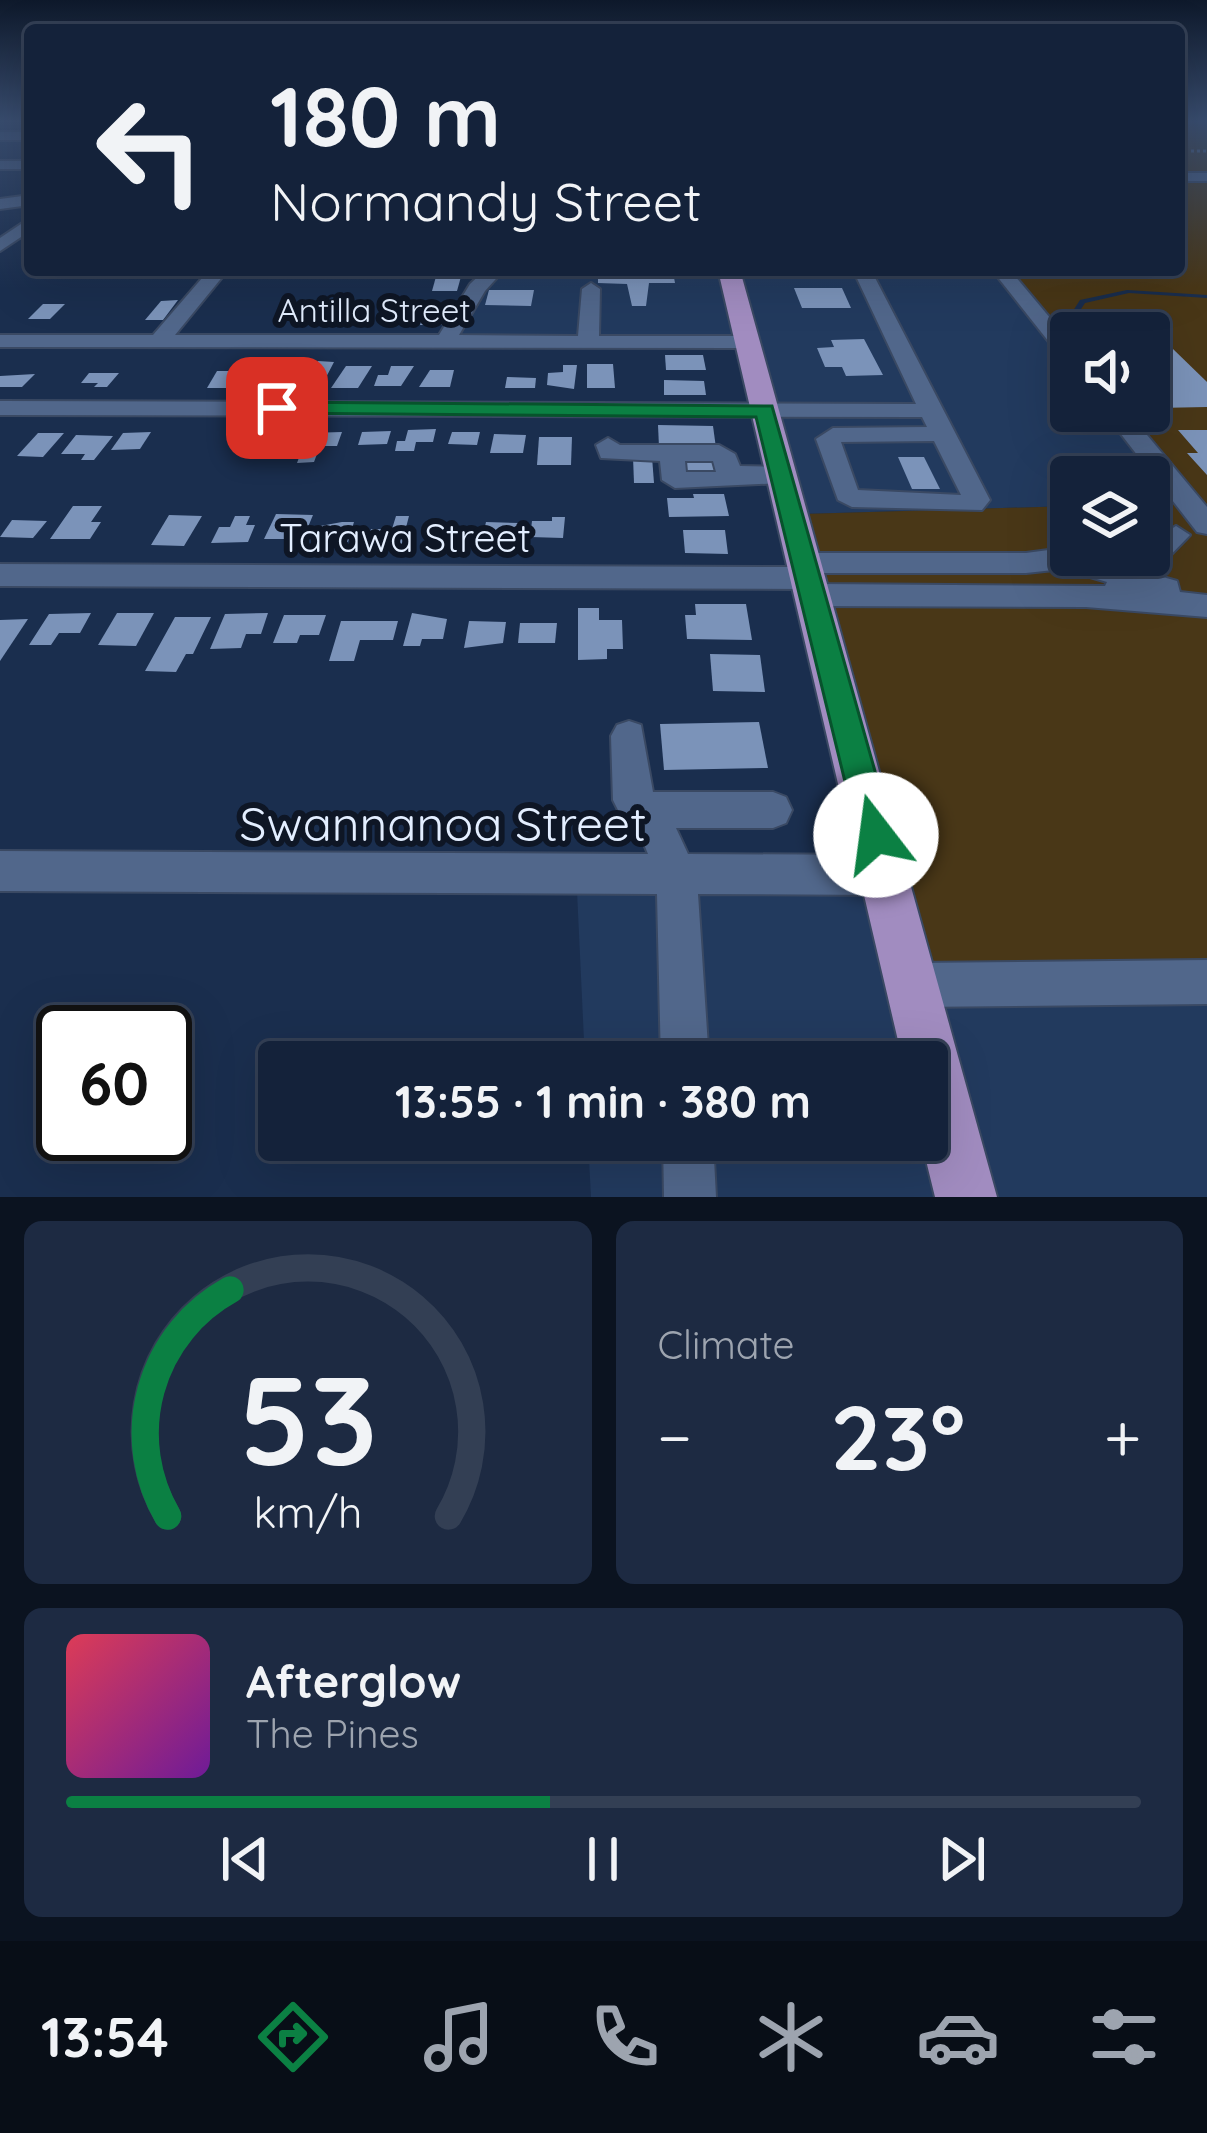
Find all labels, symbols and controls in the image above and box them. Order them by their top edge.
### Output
text: 180 m [270,63,501,168]
icon: left [72,72,228,228]
text: Normandy Street [270,167,702,235]
street label: Antilla Street [277,289,471,330]
map controls [1050,312,1170,576]
button: sound [1050,312,1170,432]
pin [226,357,328,459]
icon: arrive [244,375,310,441]
button: layers [1050,456,1170,576]
street label: Tarawa Street [279,513,531,562]
position arrow [813,772,939,898]
street label: Swannanoa Street [239,793,647,853]
speed limit sign: 60 [36,1005,192,1161]
text: 13:55 · 1 min · 380 m [395,1073,811,1129]
text: Climate [658,1320,795,1369]
text: 53 [238,1340,377,1496]
text: 23° [830,1380,965,1493]
text: − [658,1395,692,1478]
text: + [1104,1395,1141,1478]
text: km/h [253,1484,362,1538]
text: Afterglow [246,1653,461,1709]
text: The Pines [246,1709,419,1758]
icon: previous [212,1826,278,1892]
icon: pause [570,1826,636,1892]
icon: next [929,1826,995,1892]
icon: directions [251,1995,335,2079]
icon: music [417,1995,501,2079]
icon: phone [583,1995,667,2079]
icon: climate [749,1995,833,2079]
icon: car [916,1995,1000,2079]
icon: filters [1082,1995,1166,2079]
text: 13:54 [41,2003,169,2071]

